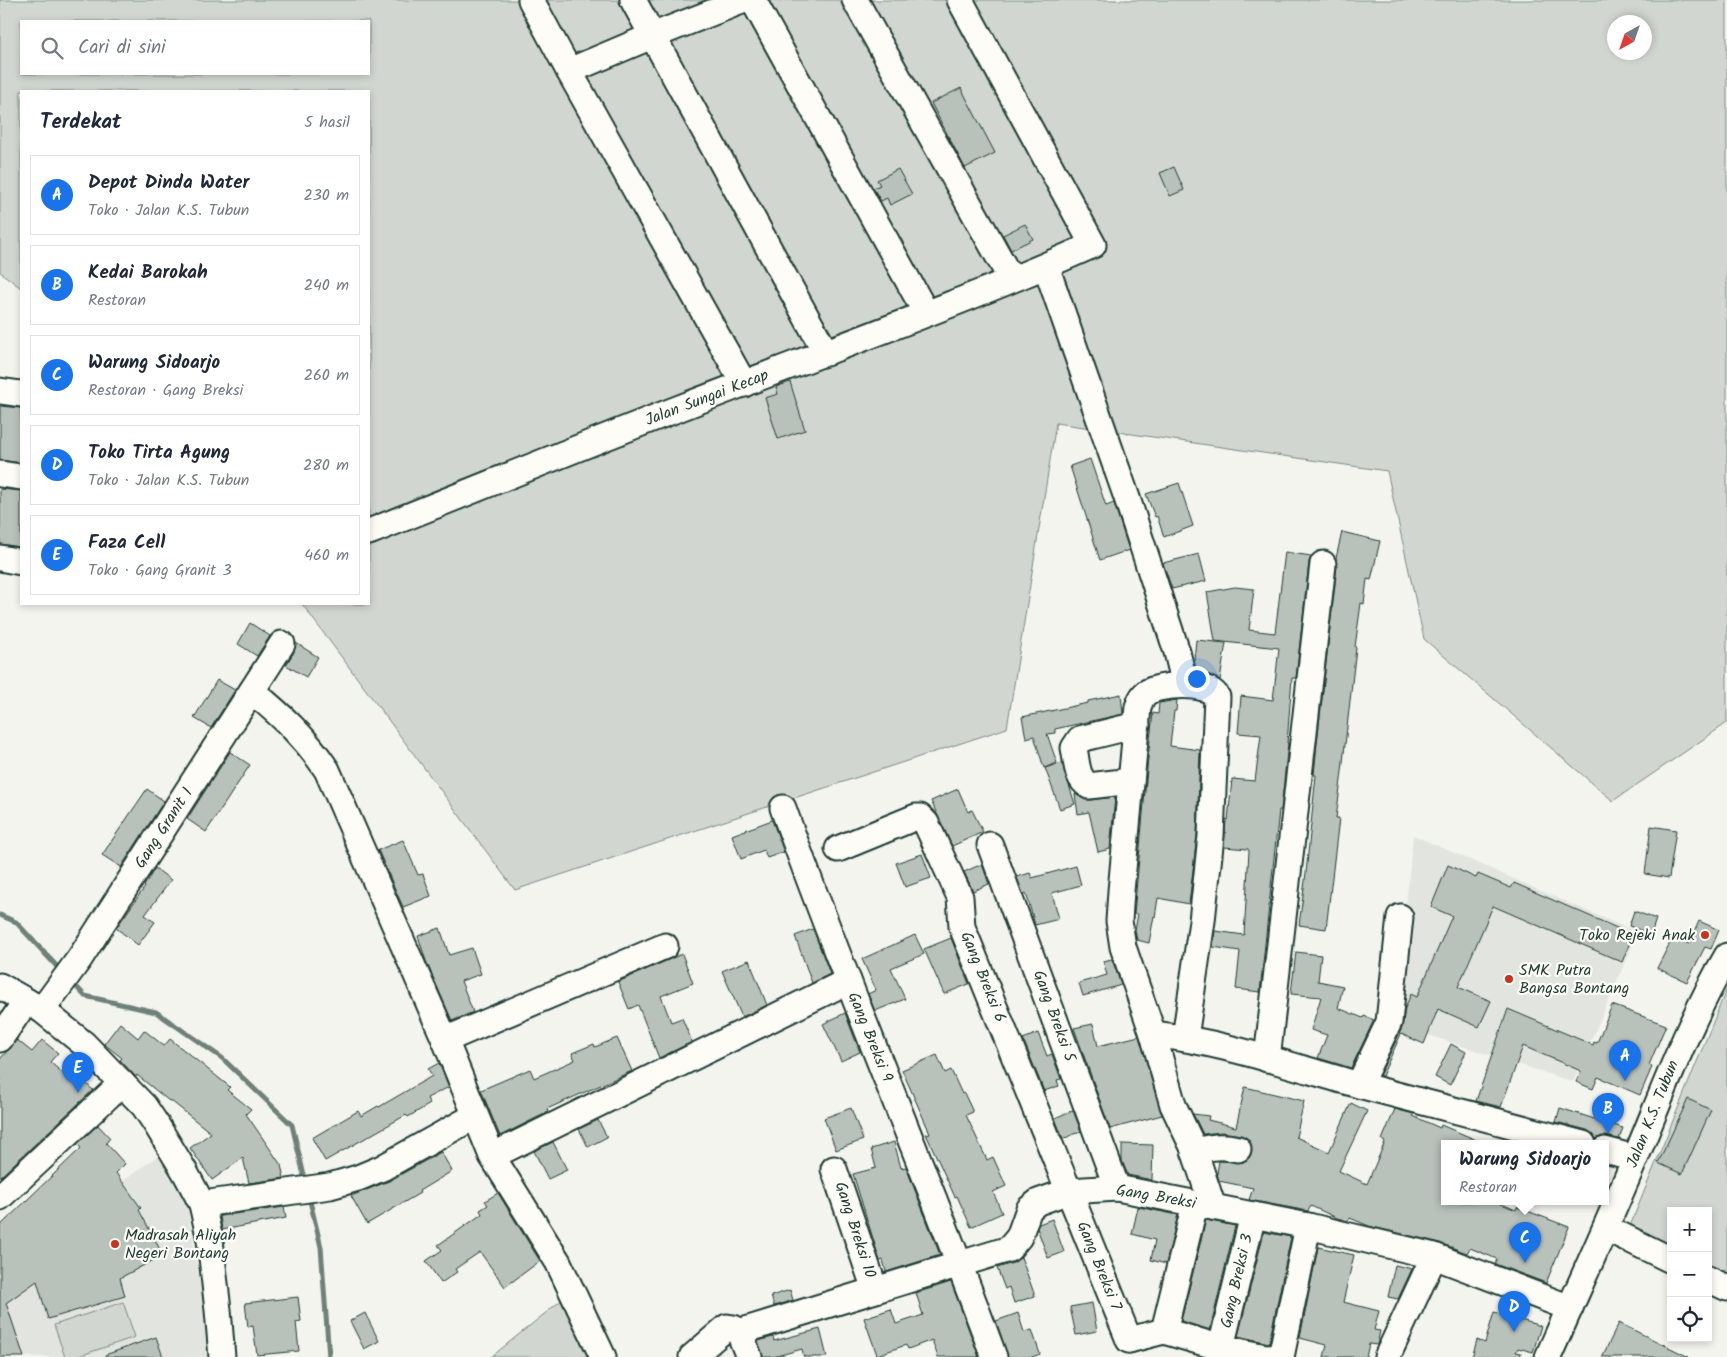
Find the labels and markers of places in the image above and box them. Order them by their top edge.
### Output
place label: Toko Rejeki Anak [1579,923,1695,948]
marker: Toko Rejeki Anak [1699,929,1711,941]
place label: SMK Putra Bangsa Bontang [1519,958,1629,1001]
marker: SMK Putra Bangsa Bontang [1503,973,1515,985]
pin: A [1609,1040,1641,1081]
pin: E [62,1052,94,1093]
pin: B [1592,1093,1624,1134]
pin: C [1509,1222,1541,1263]
place label: Madrasah Aliyah Negeri Bontang [125,1223,236,1266]
marker: Madrasah Aliyah Negeri Bontang [109,1238,121,1250]
pin: D [1498,1291,1530,1332]

